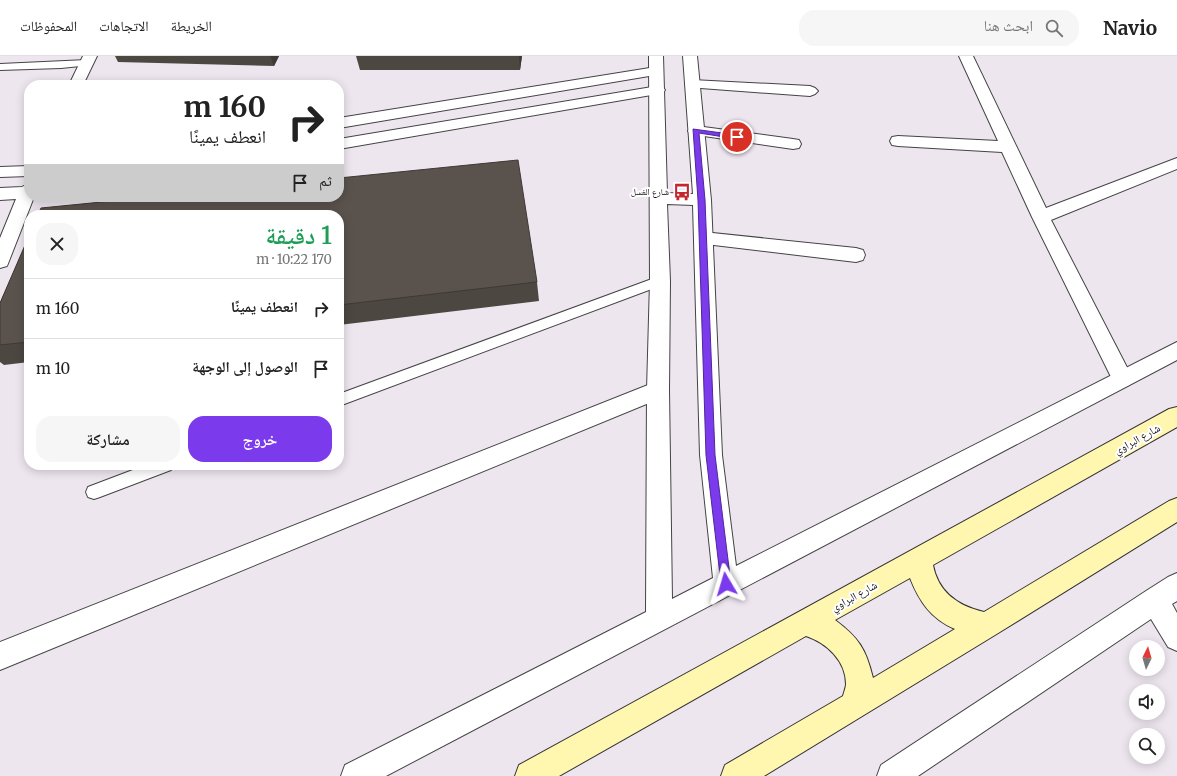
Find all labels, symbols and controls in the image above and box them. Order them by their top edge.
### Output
search box [799,10,1079,46]
text: ابحث هنا [984,16,1033,35]
text: Navio [1103,16,1157,40]
text: المحفوظات [20,17,77,35]
text: الاتجاهات [99,17,149,35]
text: الخريطة [171,17,212,35]
icon: search [1043,17,1065,39]
text: 160 m [184,89,266,125]
icon: right [280,96,332,148]
pin [720,120,754,154]
text: انعطف يمينًا [189,125,266,148]
icon: arrive [726,126,748,148]
text: ثم [319,171,332,190]
icon: arrive [289,172,311,194]
bus stop icon: شارع الغسل [672,182,692,202]
place label: شارع الغسل [631,186,669,198]
text: 1 دقيقة [265,220,332,251]
button: close [36,223,78,265]
text: 170 m · 10:22 [256,251,332,268]
text: انعطف يمينًا [231,297,298,316]
icon: right [310,298,332,320]
text: 160 m [36,299,79,318]
text: الوصول إلى الوجهة [192,357,298,376]
icon: arrive [310,358,332,380]
text: 10 m [36,359,70,378]
button: مشاركة [36,416,180,462]
button: خروج [188,416,332,462]
street label: شارع البراوي [1111,421,1163,459]
position arrow [705,563,747,605]
street label: شارع البراوي [828,578,880,616]
north arrow [1129,640,1165,676]
map controls [1129,640,1165,764]
button: sound [1129,684,1165,720]
button: search [1129,728,1165,764]

